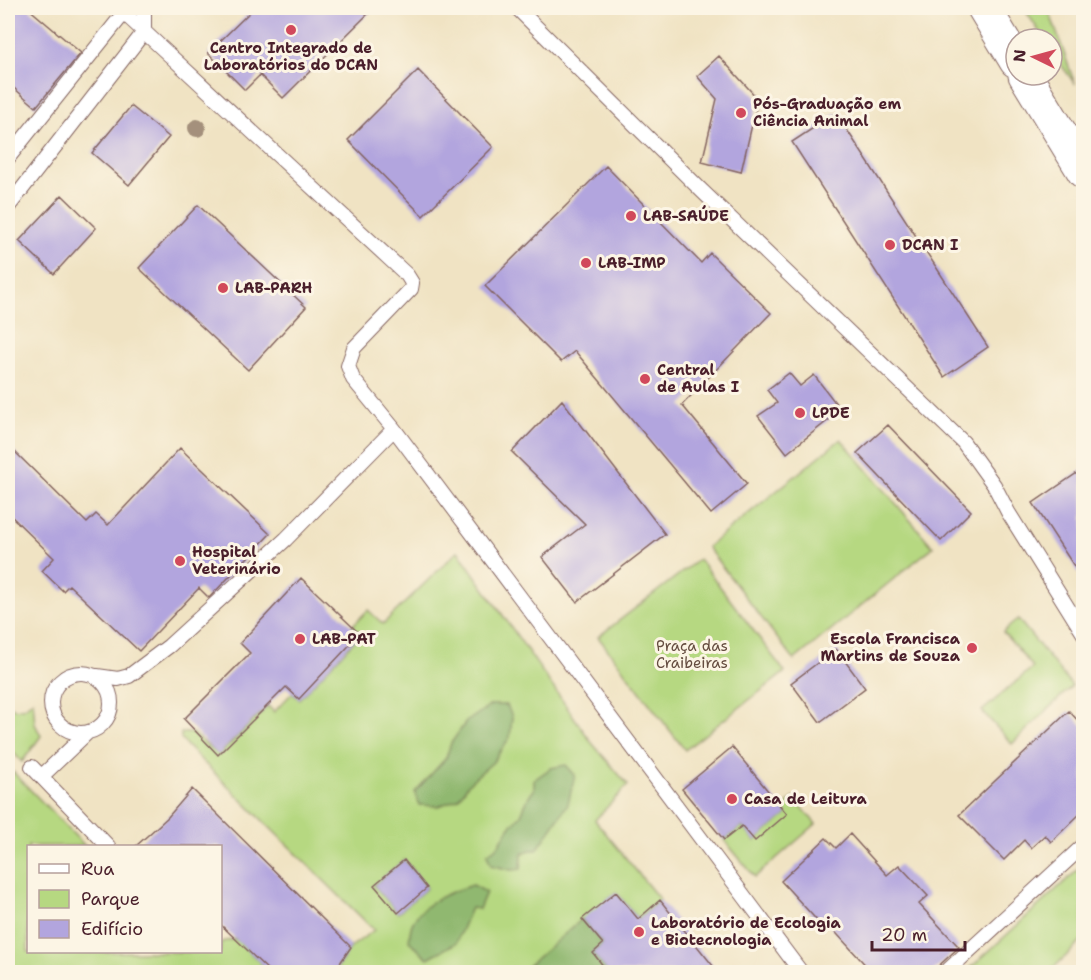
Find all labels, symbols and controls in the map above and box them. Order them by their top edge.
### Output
marker: Centro Integrado de Laboratórios do DCAN [284,23,298,37]
north arrow [1004,27,1064,87]
place label: Centro Integrado de Laboratórios do DCAN [204,38,378,75]
text: N [1009,49,1031,63]
place label: Pós-Graduação em Ciência Animal [753,94,902,131]
marker: Pós-Graduação em Ciência Animal [734,106,748,120]
place label: LAB-SAÚDE [643,205,729,226]
marker: LAB-SAÚDE [624,209,638,223]
place label: DCAN I [902,235,958,255]
marker: DCAN I [883,238,897,252]
place label: LAB-IMP [598,253,666,273]
marker: LAB-IMP [579,256,593,270]
place label: LAB-PARH [235,278,313,298]
marker: LAB-PARH [216,281,230,295]
place label: Central de Aulas I [657,360,739,397]
marker: Central de Aulas I [638,372,652,386]
place label: LPDE [812,403,850,423]
marker: LPDE [793,406,807,420]
place label: Hospital Veterinário [192,542,281,579]
marker: Hospital Veterinário [173,554,187,568]
place label: LAB-PAT [312,629,377,649]
place label: Escola Francisca Martins de Souza [820,629,961,666]
marker: LAB-PAT [293,632,307,646]
park label: Praça das Craibeiras [656,636,728,673]
marker: Escola Francisca Martins de Souza [965,641,979,655]
place label: Casa de Leitura [744,789,867,809]
marker: Casa de Leitura [725,792,739,806]
legend [27,845,222,953]
text: Rua [81,857,114,881]
text: Parque [81,887,140,911]
place label: Laboratório de Ecologia e Biotecnologia [651,913,842,950]
scale bar [872,914,965,952]
text: Edifício [81,917,143,941]
text: 20 m [881,923,927,947]
marker: Laboratório de Ecologia e Biotecnologia [632,925,646,939]

